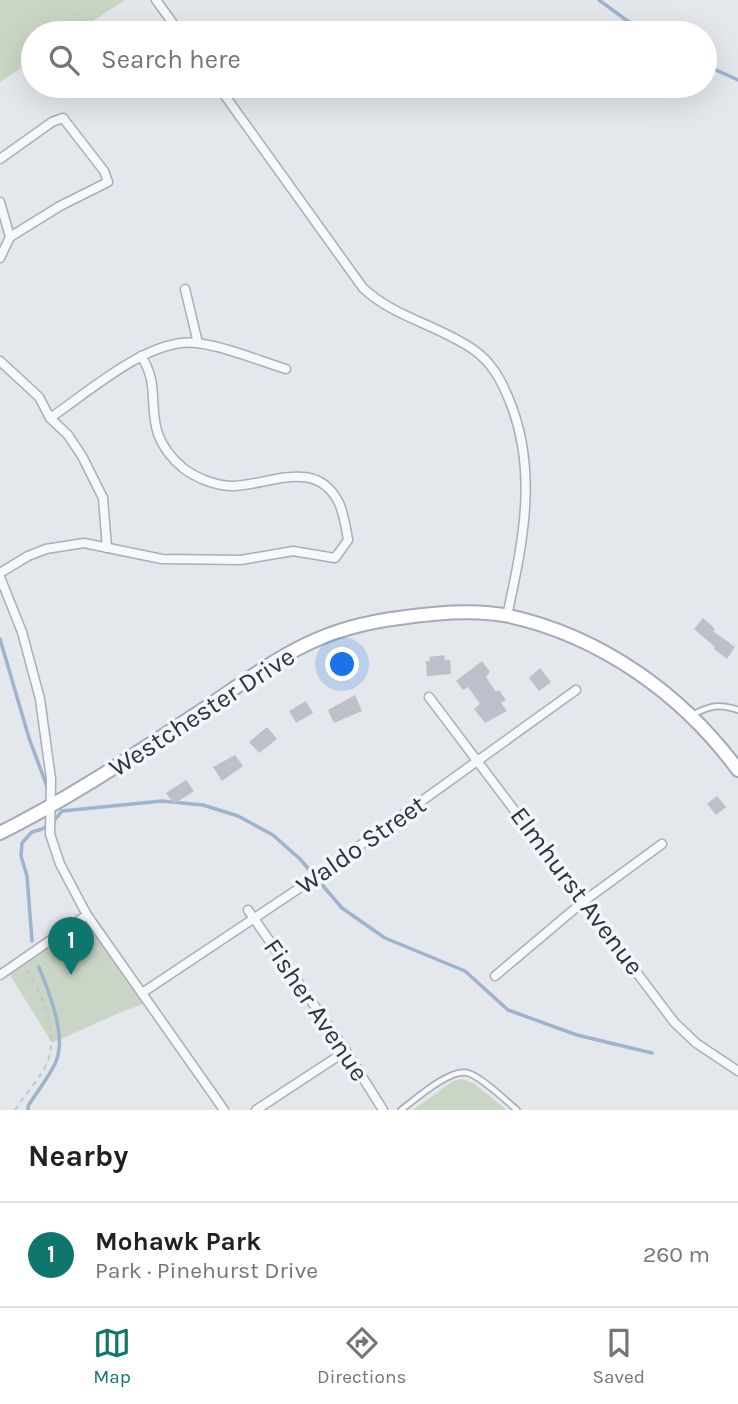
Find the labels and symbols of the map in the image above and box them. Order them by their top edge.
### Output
street label: Westchester Drive [104,641,300,783]
your location [325,647,359,681]
street label: Waldo Street [290,789,432,901]
street label: Elmhurst Avenue [504,801,650,981]
pin: 1 [48,917,94,975]
street label: Fisher Avenue [257,933,375,1087]

